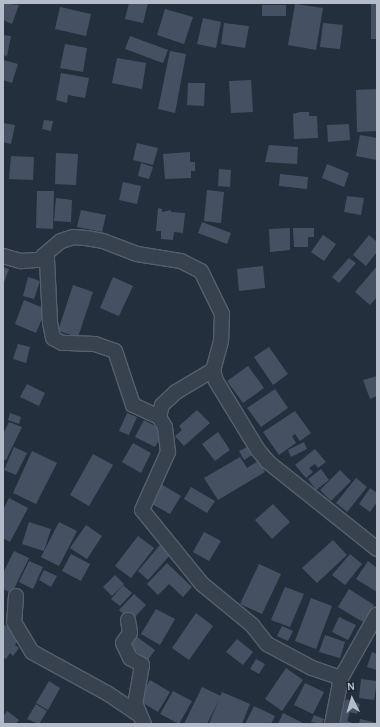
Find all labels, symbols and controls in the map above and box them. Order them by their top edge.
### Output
north arrow [332,679,372,719]
text: N [347,681,355,692]

